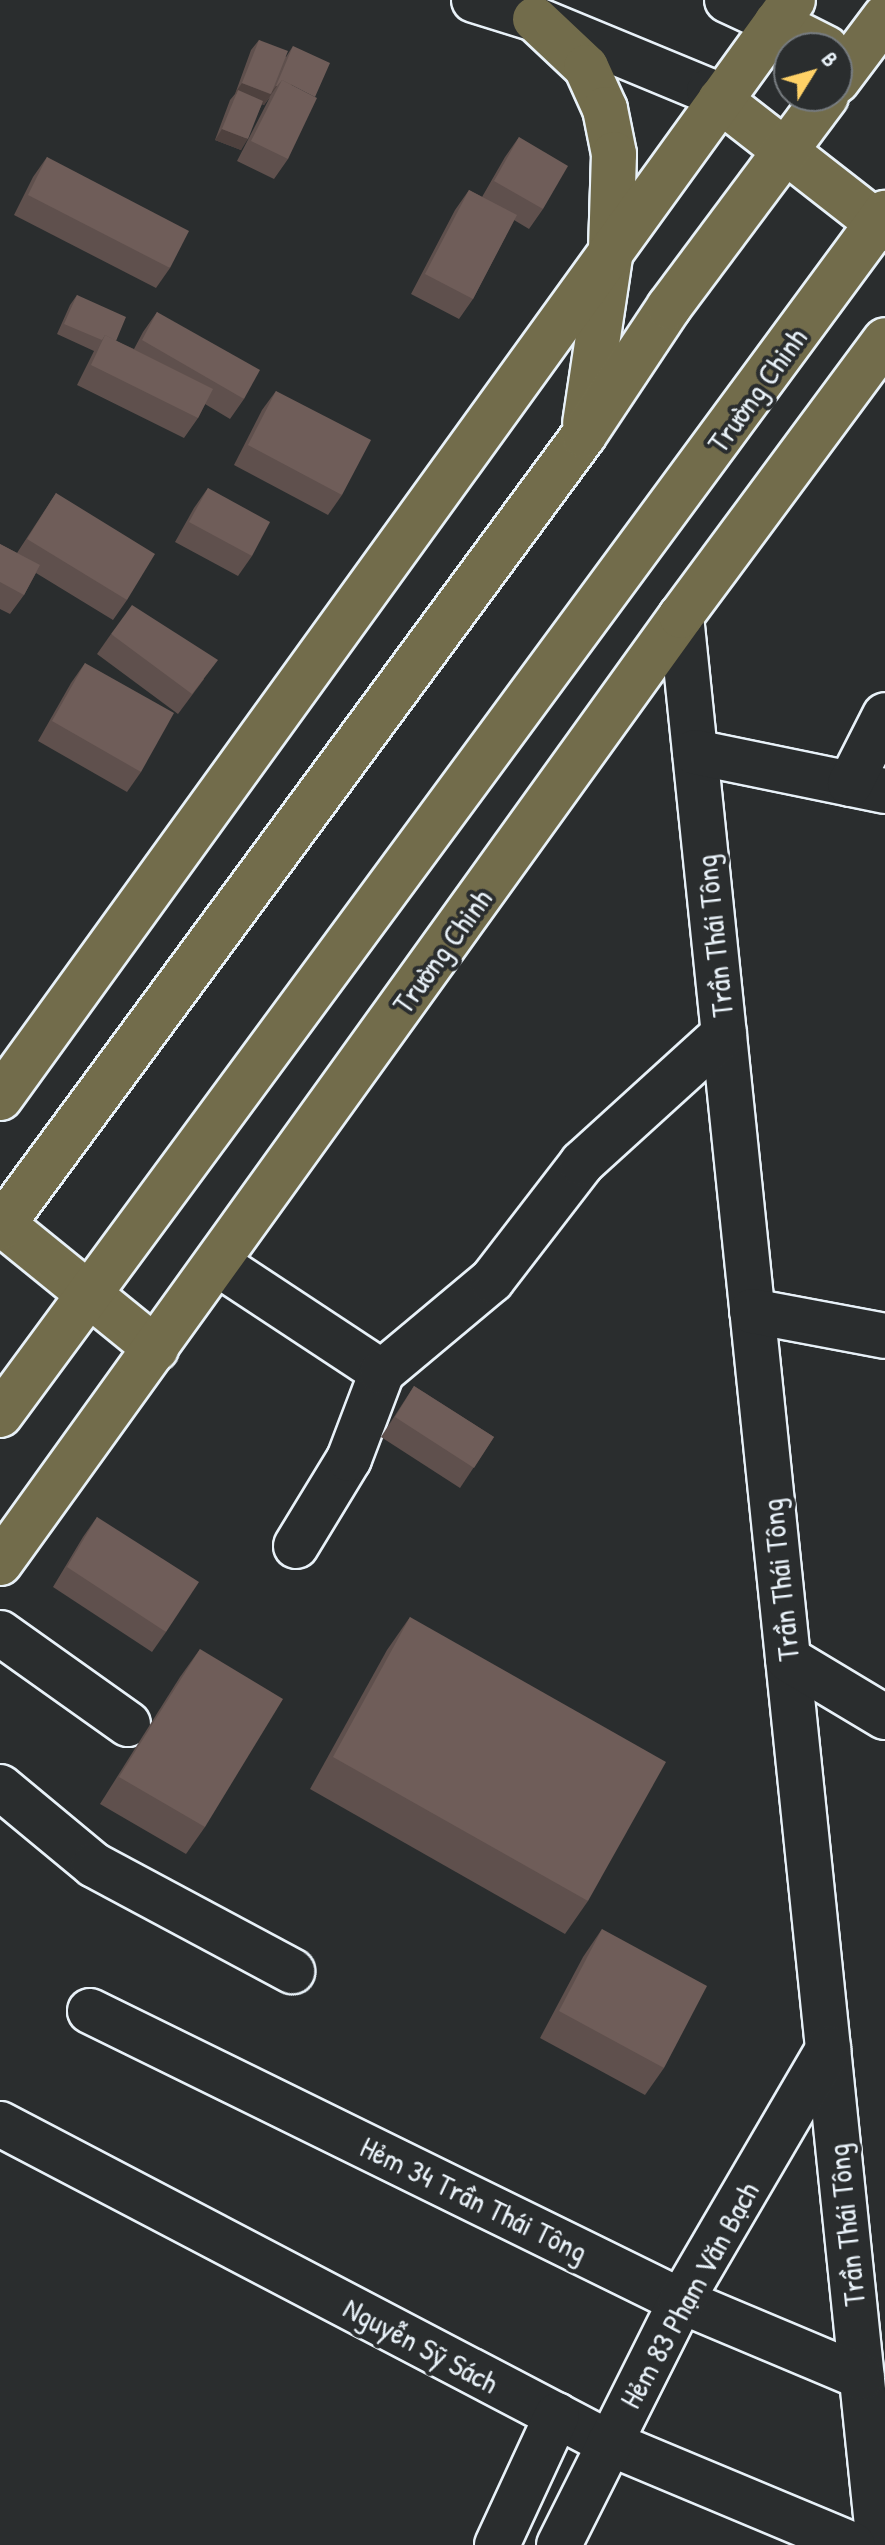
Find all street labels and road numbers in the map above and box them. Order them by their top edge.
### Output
street label: Trường Chinh [700,321,814,459]
street label: Trần Thái Tông [688,853,740,1019]
street label: Trường Chinh [385,882,499,1020]
street label: Trần Thái Tông [754,1497,806,1663]
street label: Hẻm 34 Trần Thái Tông [355,2129,593,2269]
street label: Trần Thái Tông [820,2142,872,2308]
street label: Hẻm 83 Phạm Văn Bạch [612,2176,766,2414]
street label: Nguyễn Sỹ Sách [338,2289,504,2401]

